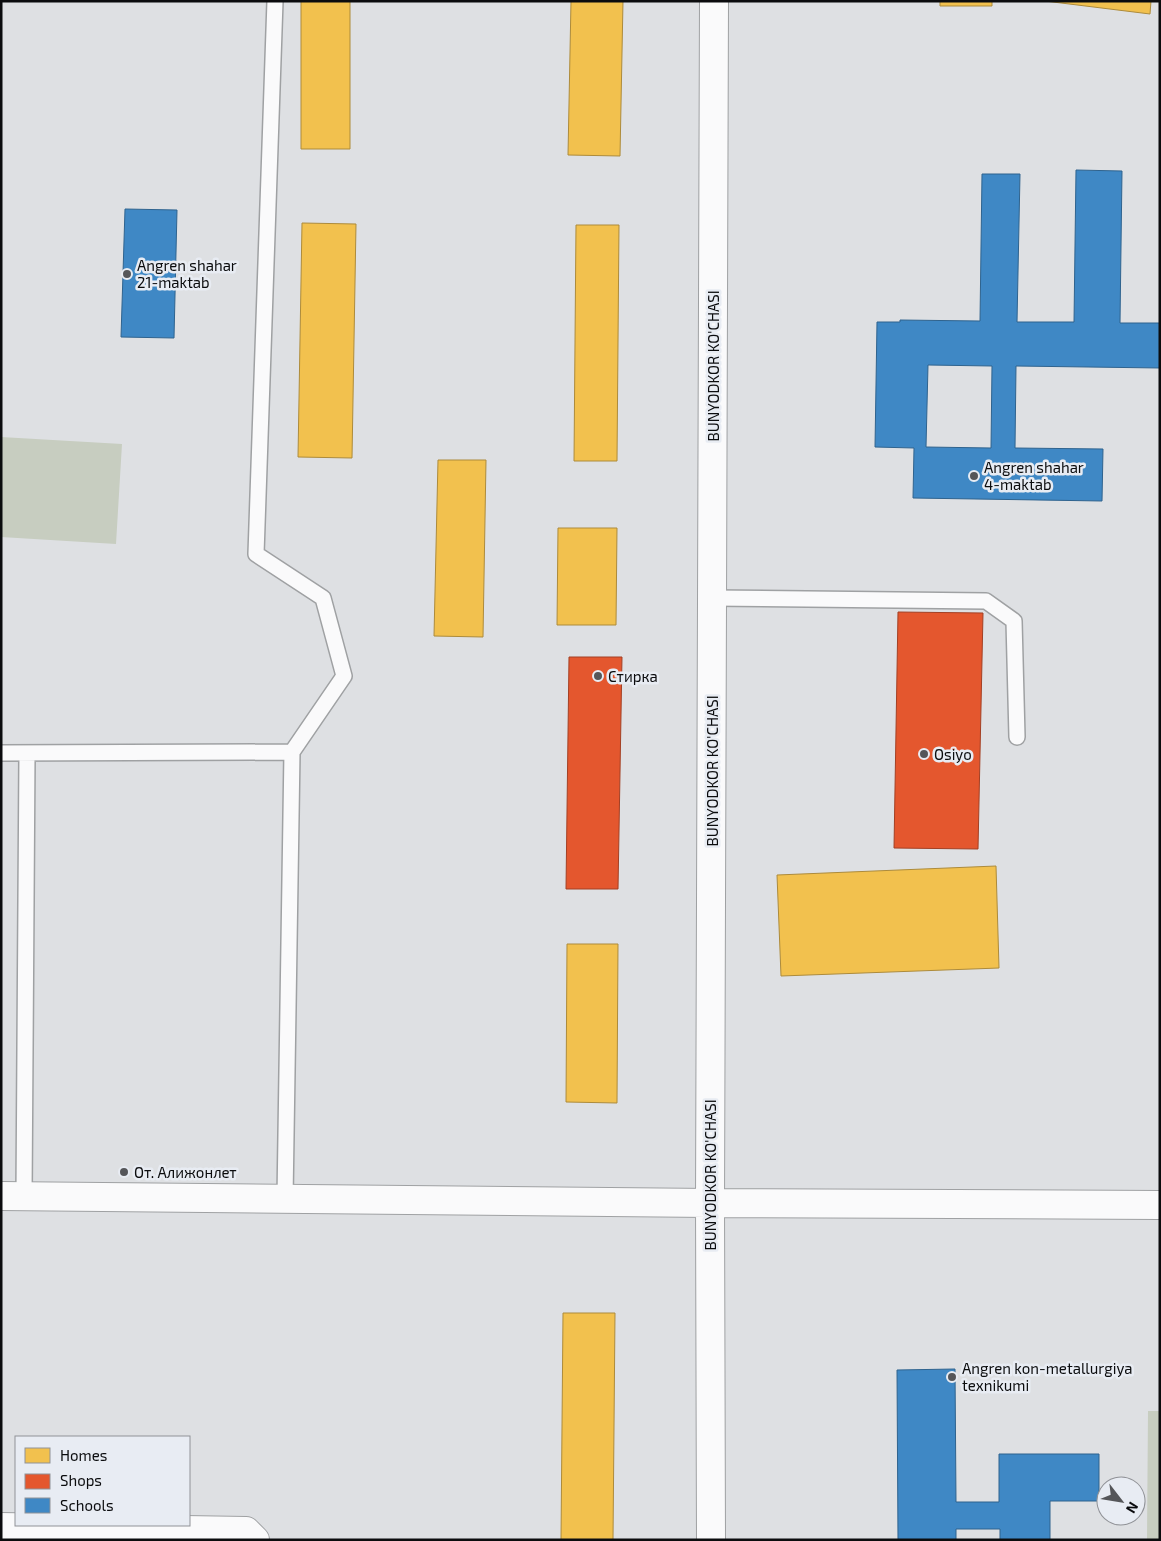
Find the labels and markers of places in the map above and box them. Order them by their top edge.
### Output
place label: Angren shahar 21-maktab [137,256,237,291]
marker: Angren shahar 21-maktab [121,268,133,280]
place label: Angren shahar 4-maktab [984,458,1084,493]
marker: Angren shahar 4-maktab [968,470,980,482]
place label: Стирка [608,667,658,685]
marker: Стирка [592,670,604,682]
place label: Osiyo [934,745,972,763]
marker: Osiyo [918,748,930,760]
place label: От. Алижонлет [134,1163,237,1181]
marker: От. Алижонлет [118,1166,130,1178]
place label: Angren kon-metallurgiya texnikumi [962,1359,1132,1394]
marker: Angren kon-metallurgiya texnikumi [946,1371,958,1383]

